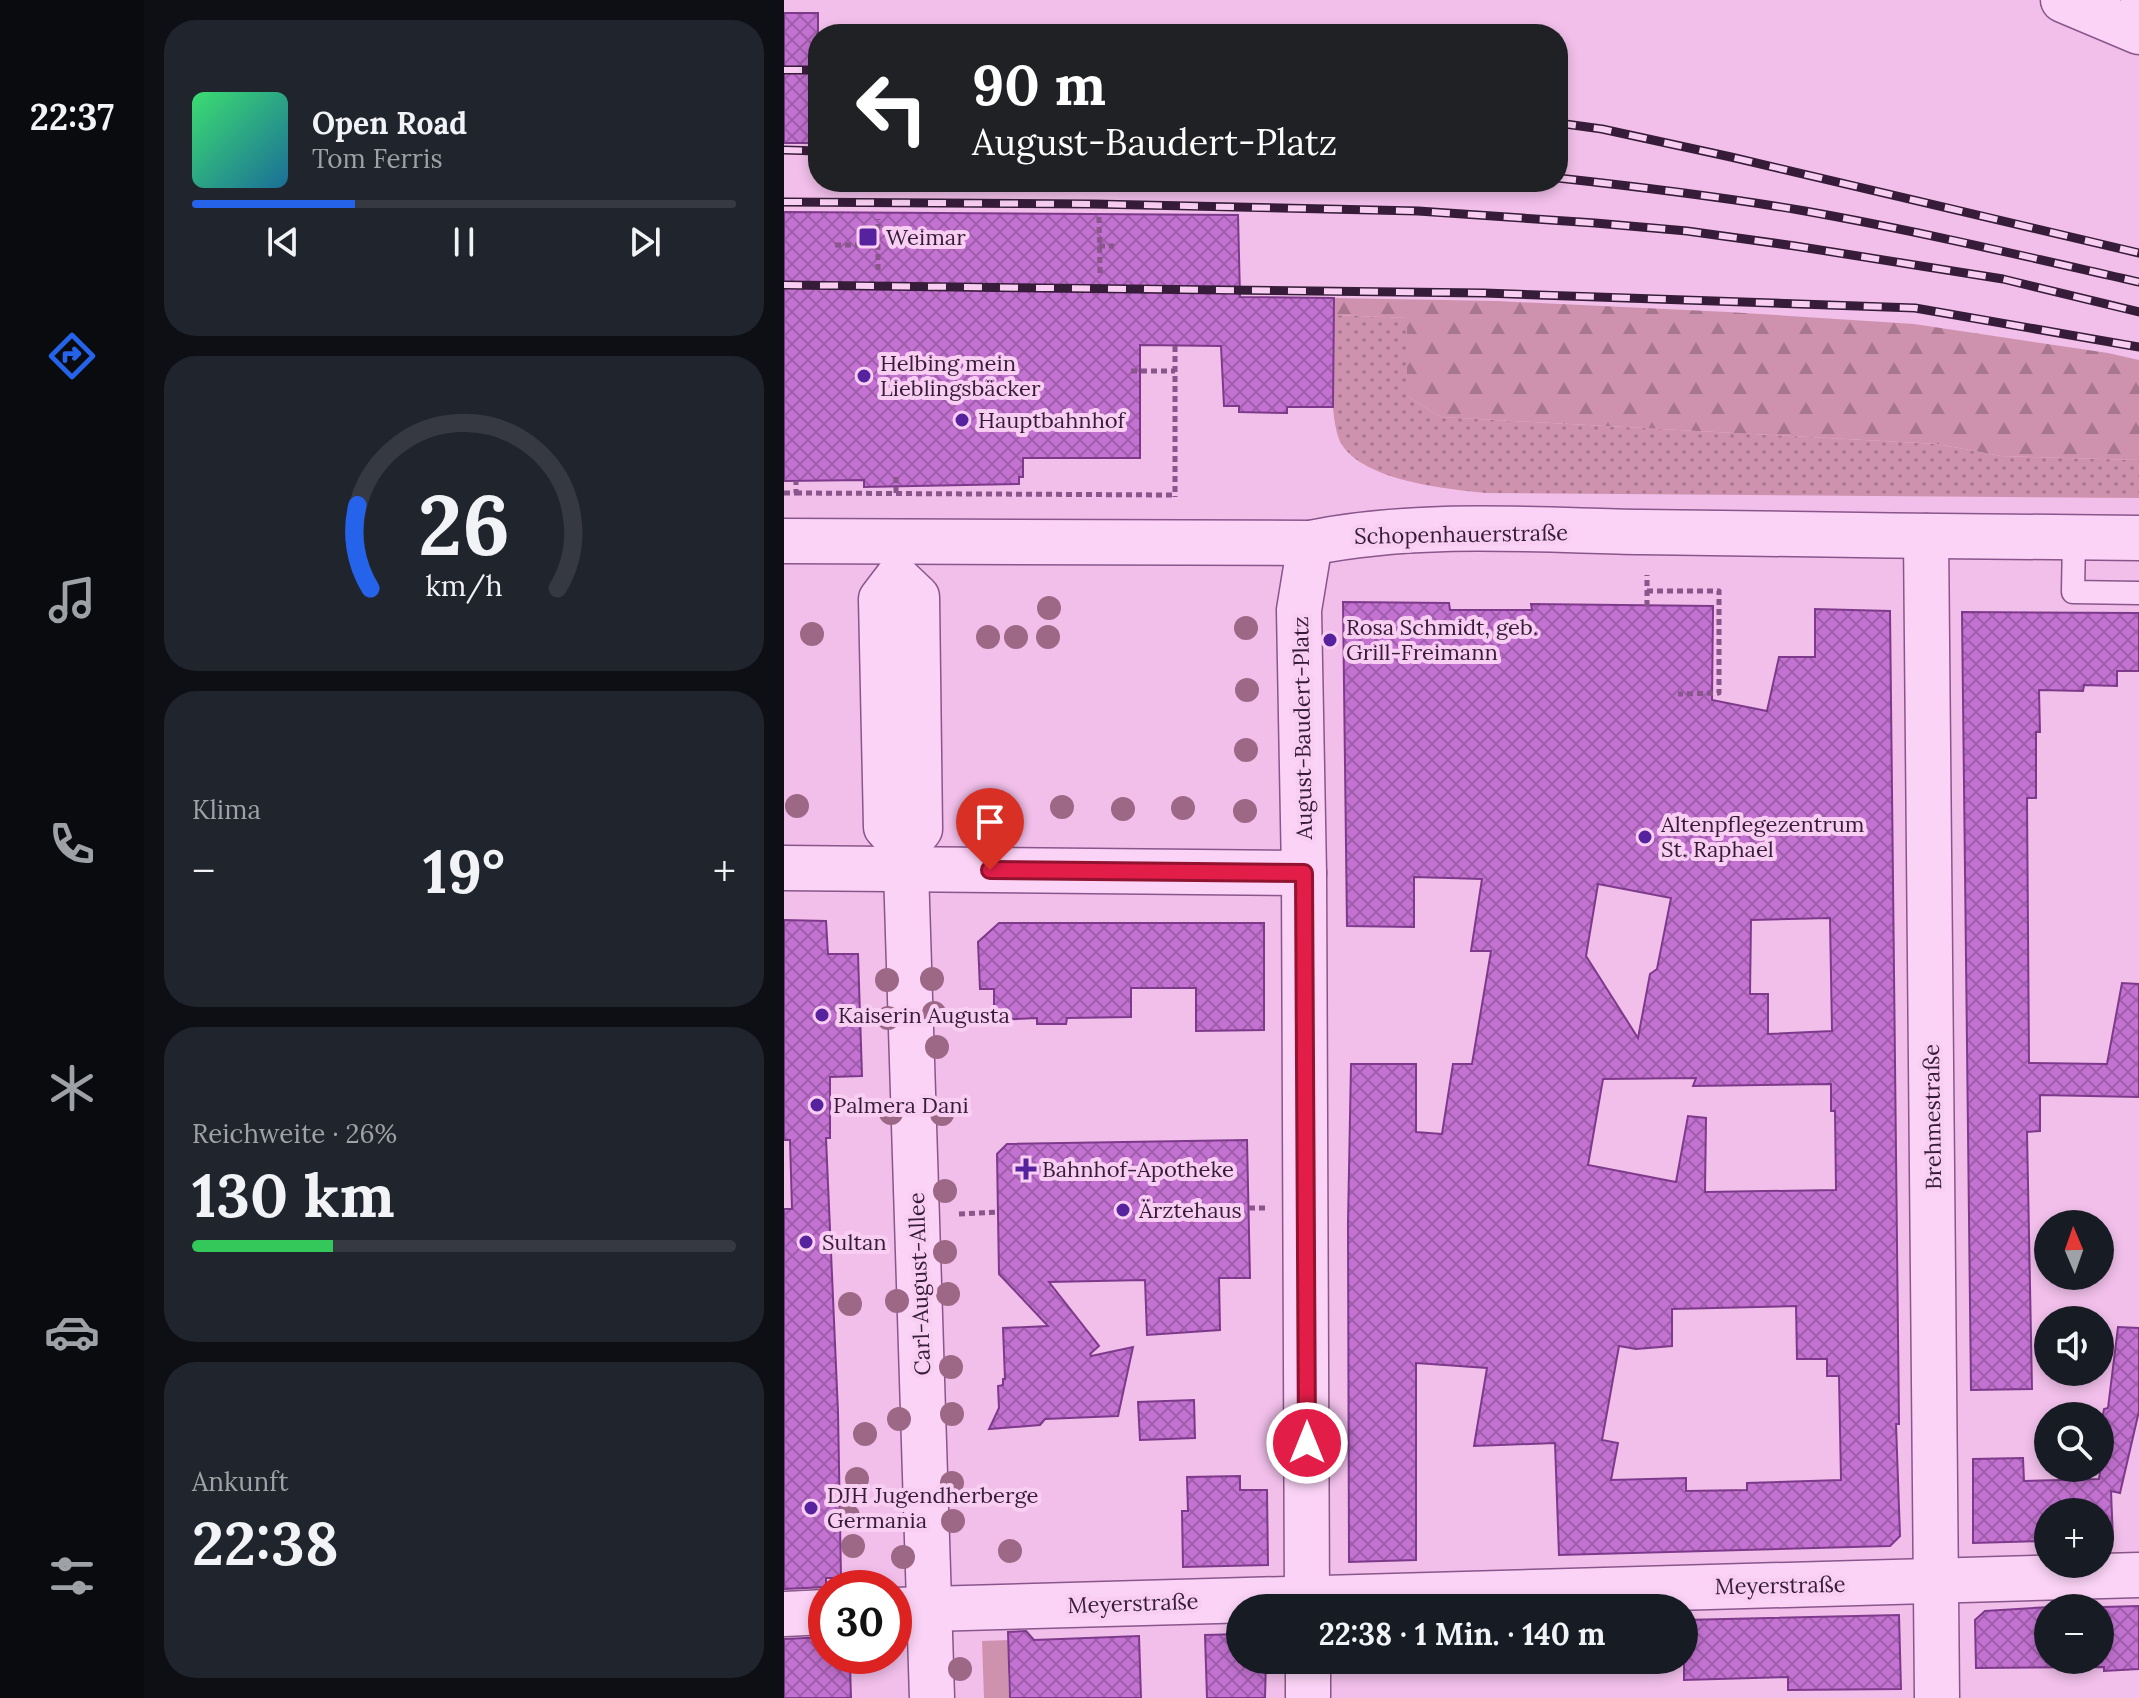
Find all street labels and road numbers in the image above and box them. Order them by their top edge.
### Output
street label: Schopenhauerstraße [1354,518,1568,550]
street label: August-Baudert-Platz [1286,616,1318,841]
street label: Brehmestraße [1917,1044,1947,1190]
street label: Carl-August-Allee [902,1192,936,1376]
street label: Meyerstraße [1714,1570,1846,1600]
street label: Meyerstraße [1067,1587,1199,1619]

